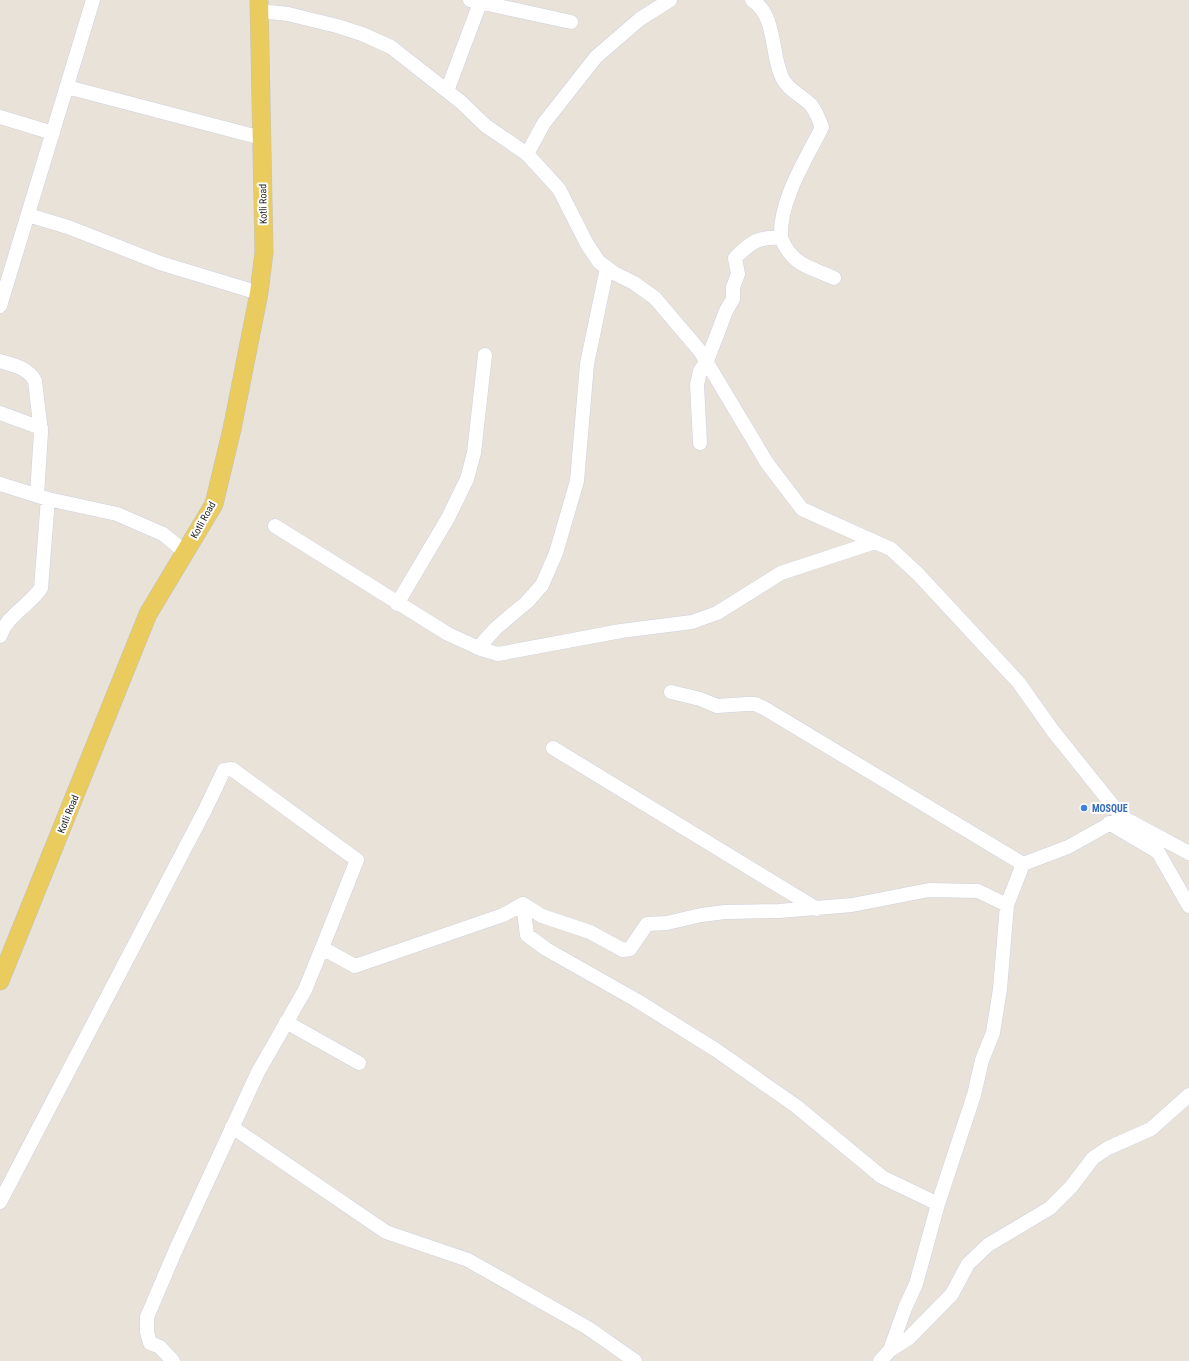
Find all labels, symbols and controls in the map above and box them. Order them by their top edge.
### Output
street label: Kotli Road [257,184,269,224]
street label: Kotli Road [188,500,218,540]
street label: Kotli Road [55,793,81,835]
marker: MOSQUE [1079,803,1089,813]
place label: MOSQUE [1092,803,1128,814]

